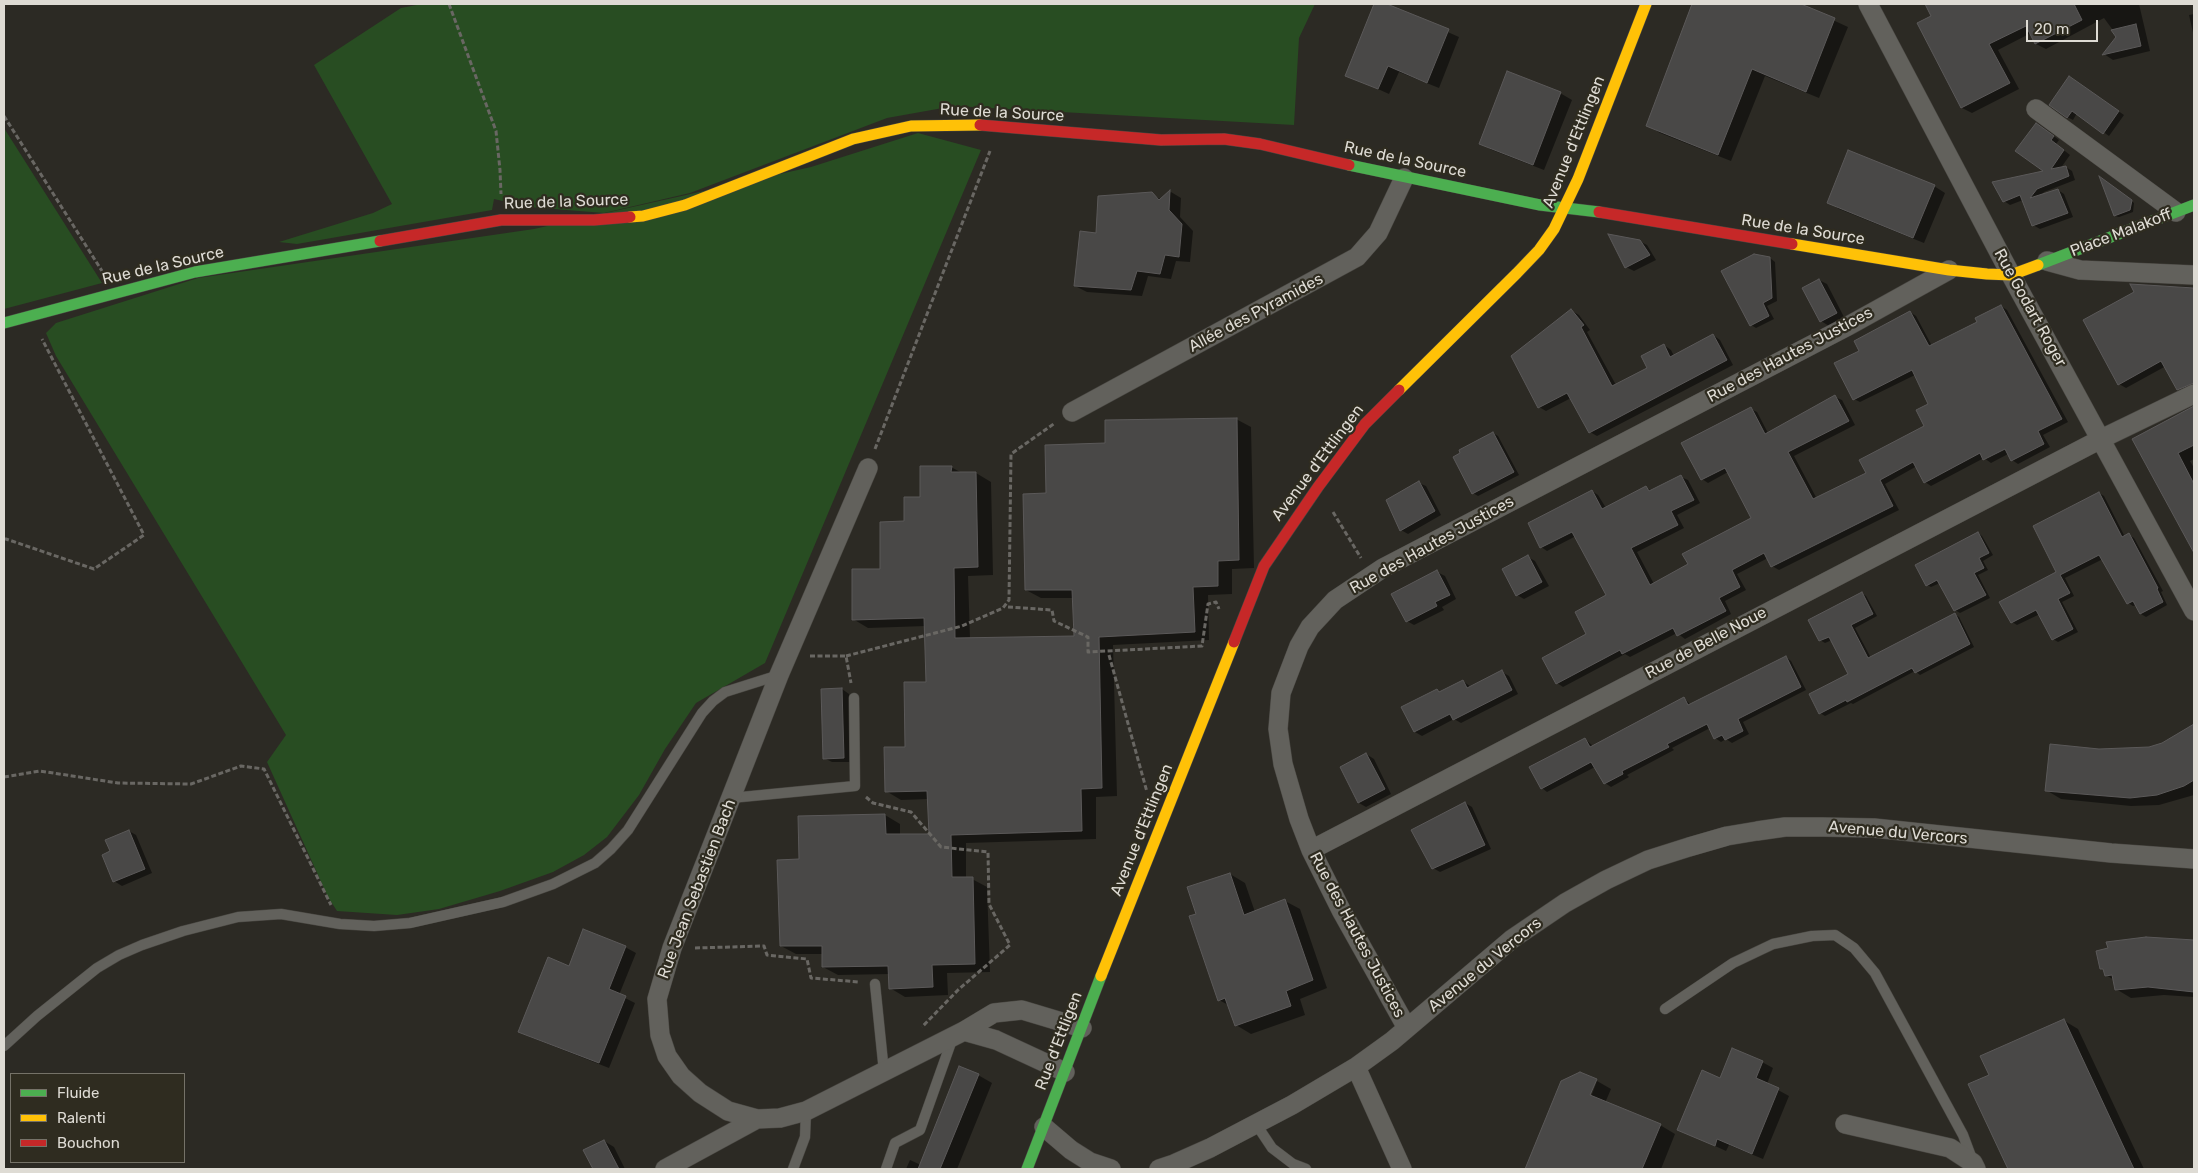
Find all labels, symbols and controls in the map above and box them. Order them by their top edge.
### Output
scale bar [2028,10,2100,42]
text: 20 m [2034,20,2069,38]
street label: Avenue d'Ettlingen [1539,73,1609,211]
street label: Rue de la Source [939,100,1065,126]
street label: Rue de la Source [1342,138,1468,182]
street label: Rue de la Source [503,190,629,214]
street label: Place Malakoff [2068,205,2174,261]
street label: Rue de la Source [1740,211,1866,249]
street label: Rue de la Source [100,243,226,289]
street label: Rue Godart Roger [1990,246,2070,370]
street label: Allée des Pyramides [1185,269,1327,357]
street label: Rue des Hautes Justices [1704,303,1876,407]
street label: Avenue d'Ettlingen [1268,401,1368,525]
street label: Rue des Hautes Justices [1347,492,1517,598]
street label: Rue de Belle Noue [1642,603,1770,683]
street label: Avenue d'Ettlingen [1107,761,1177,899]
street label: Rue Jean Sebastien Bach [654,797,740,981]
street label: Avenue du Vercors [1828,817,1968,849]
street label: Rue des Hautes Justices [1305,849,1409,1021]
street label: Avenue du Vercors [1425,914,1545,1016]
street label: Rue d'Ettligen [1031,989,1087,1093]
legend [10,1073,185,1163]
text: Fluide [57,1084,99,1102]
text: Ralenti [57,1109,106,1127]
text: Bouchon [57,1134,120,1152]

